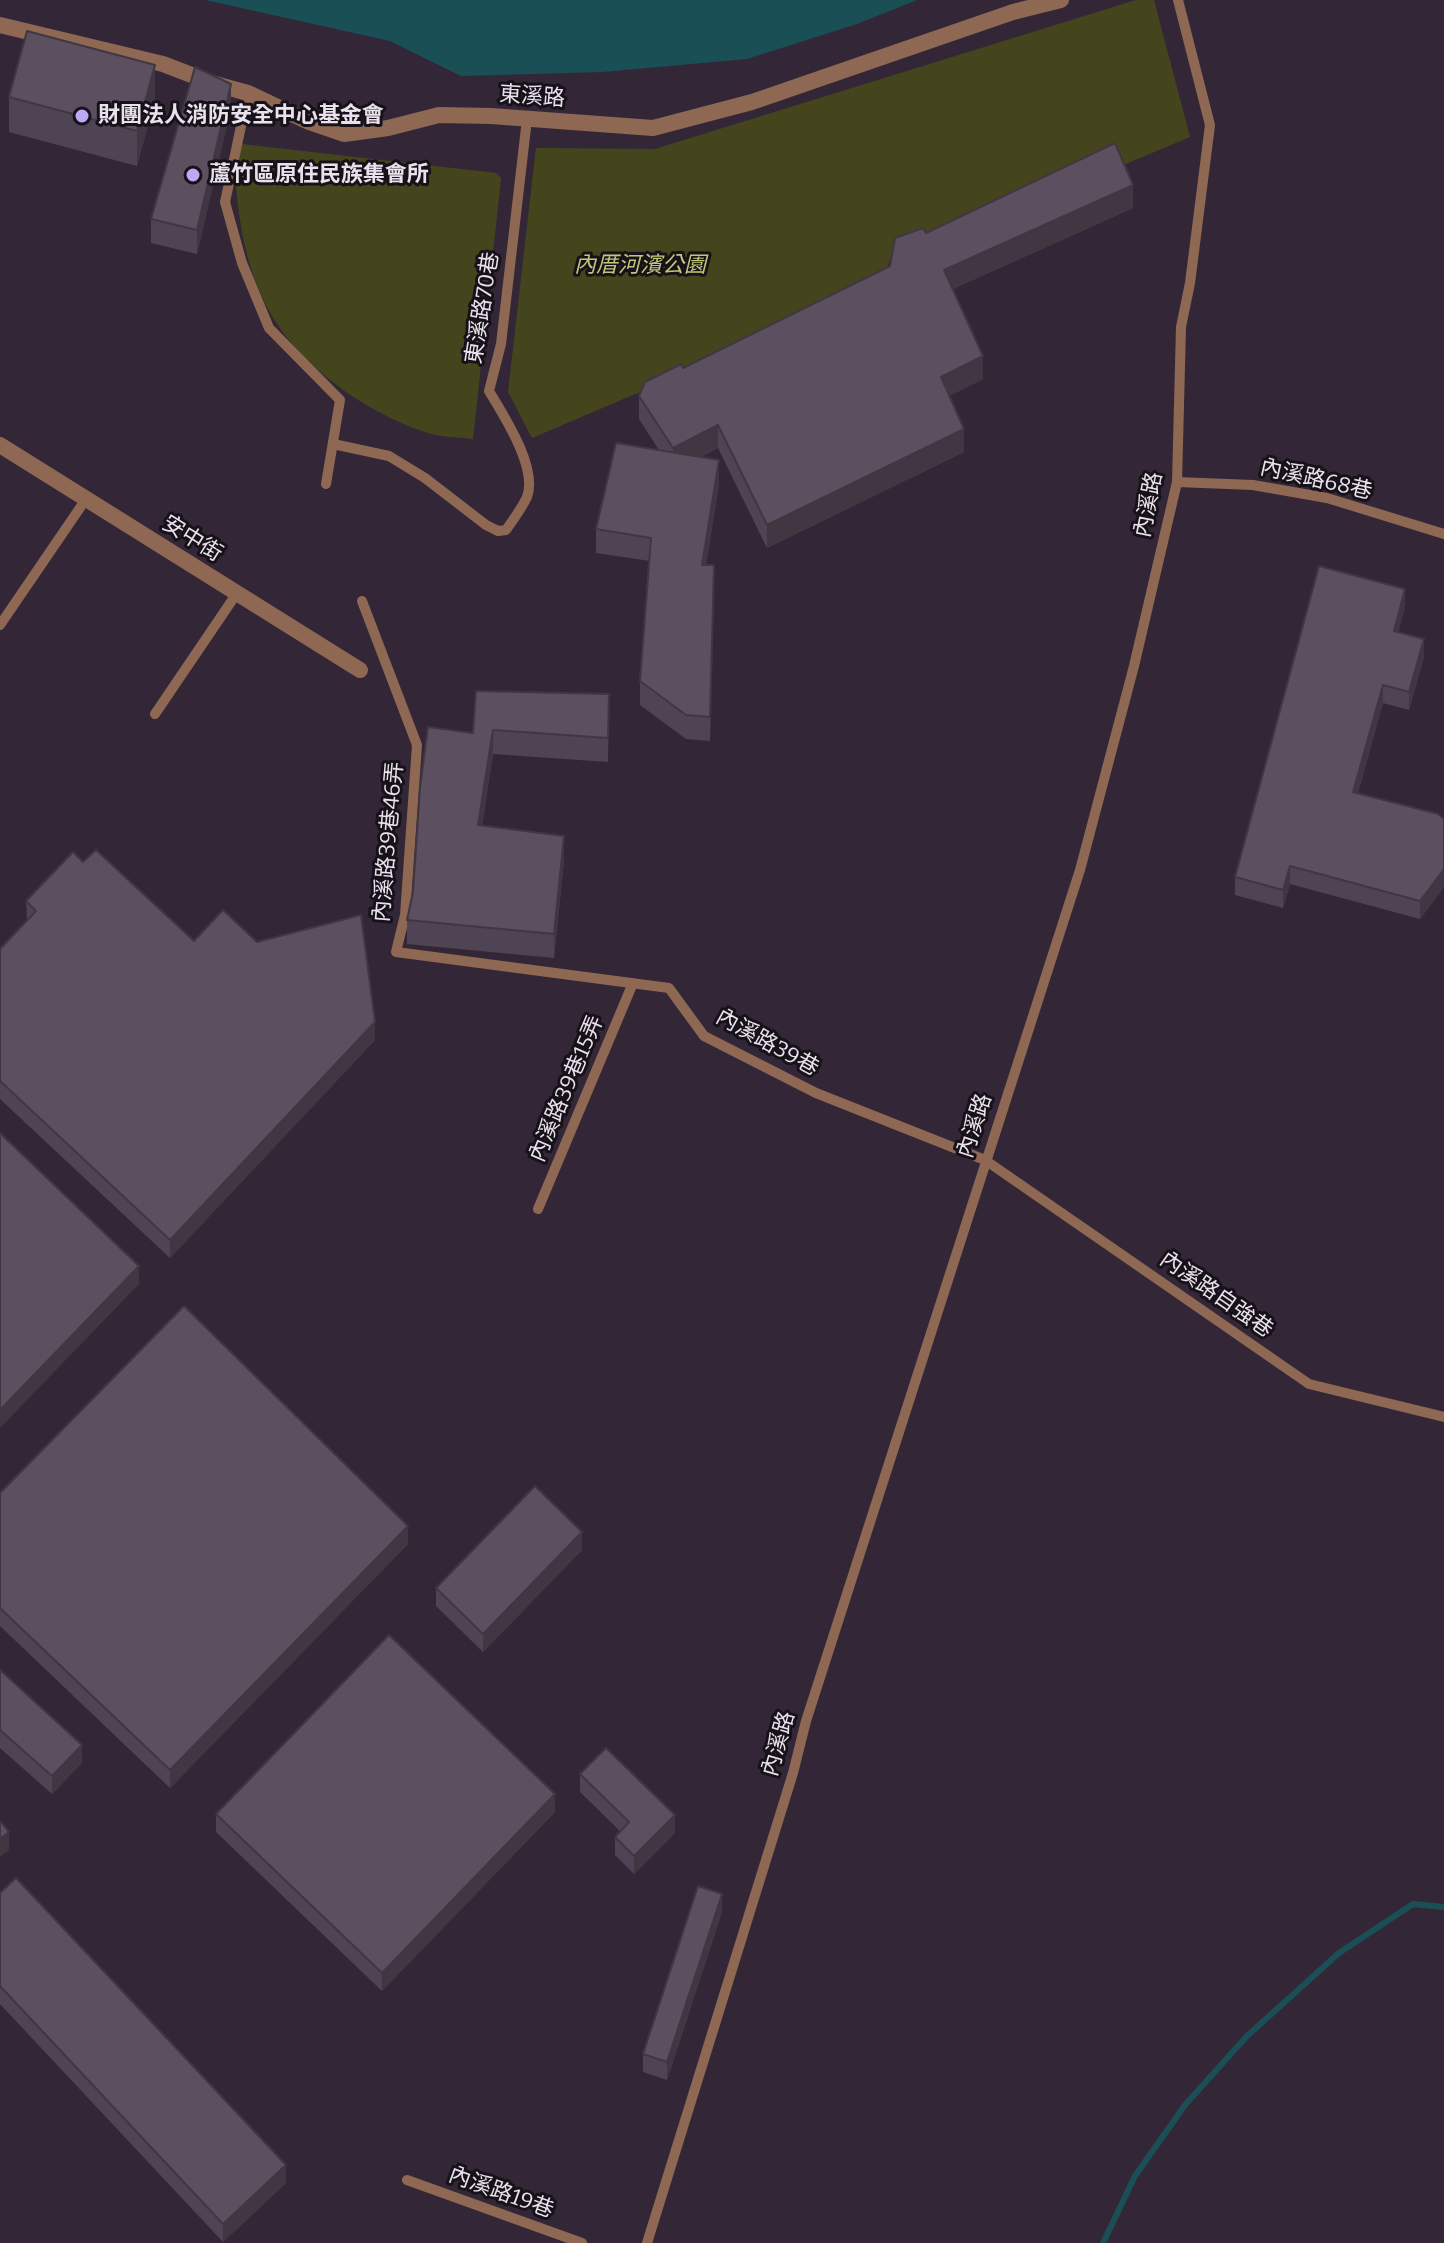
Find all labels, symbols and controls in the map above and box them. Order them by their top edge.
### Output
street label: 東溪路 [498,82,566,112]
place label: 財團法人消防安全中心基金會 [98,103,384,129]
marker: 財團法人消防安全中心基金會 [73,107,91,125]
place label: 蘆竹區原住民族集會所 [209,162,429,188]
marker: 蘆竹區原住民族集會所 [184,166,202,184]
street label: 東溪路70巷 [461,250,505,366]
park label: 內厝河濱公園 [574,253,706,279]
street label: 內溪路68巷 [1257,454,1375,506]
street label: 內溪路 [1130,470,1168,540]
street label: 安中街 [157,510,227,568]
street label: 內溪路39巷46弄 [369,761,409,923]
street label: 內溪路39巷 [711,1004,823,1082]
street label: 內溪路39巷15弄 [524,1012,610,1166]
street label: 內溪路 [952,1091,998,1161]
street label: 內溪路自強巷 [1154,1246,1278,1344]
street label: 內溪路 [757,1709,801,1779]
street label: 內溪路19巷 [445,2162,557,2224]

